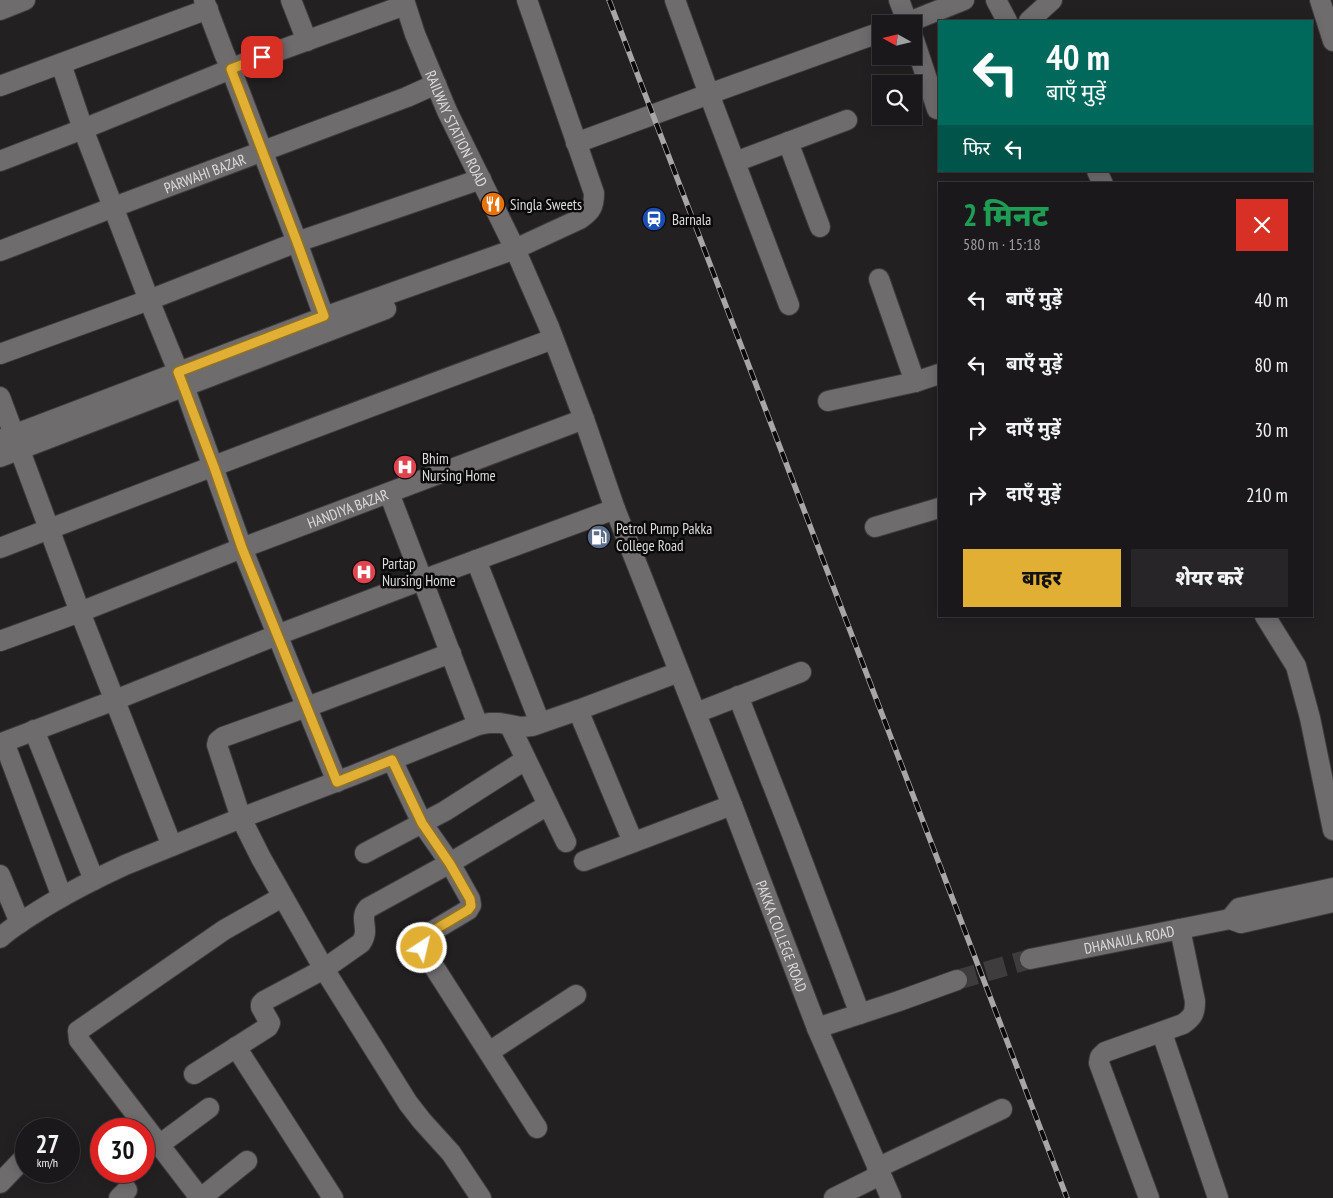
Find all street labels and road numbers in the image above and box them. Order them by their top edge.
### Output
street label: RAILWAY STATION ROAD [422,67,492,190]
street label: PARWAHI BAZAR [161,149,248,197]
street label: HANDIYA BAZAR [304,484,391,532]
street label: PAKKA COLLEGE ROAD [752,877,812,994]
street label: DHANAULA ROAD [1082,921,1176,958]

